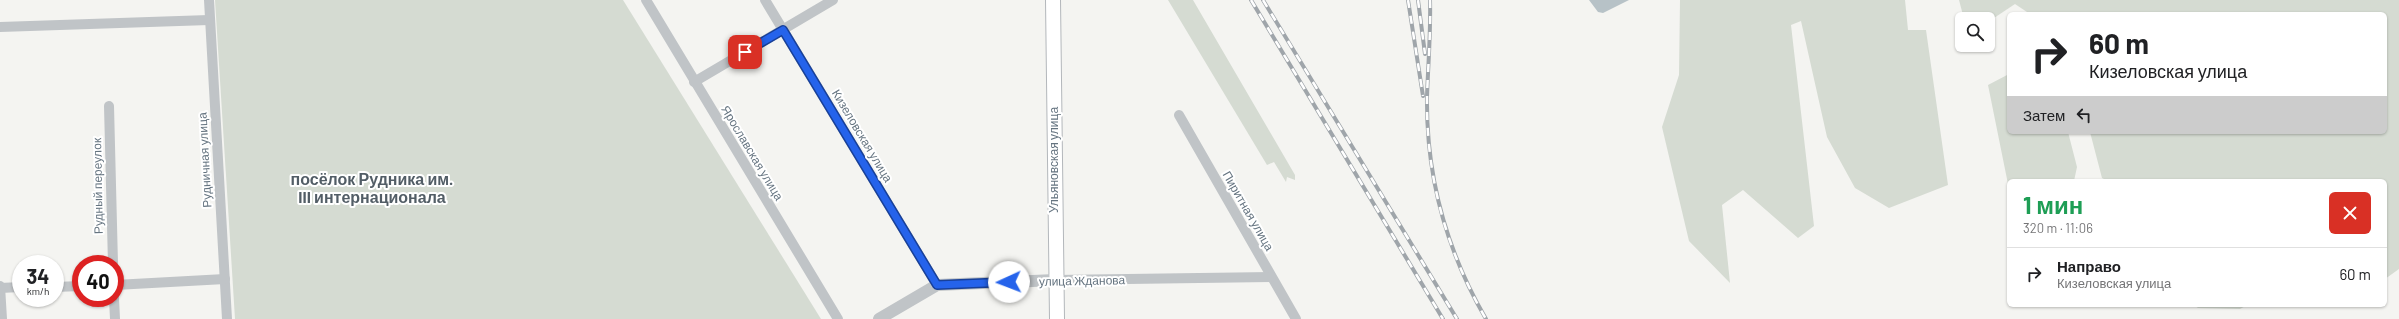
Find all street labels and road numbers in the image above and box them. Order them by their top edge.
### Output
street label: Кизеловская улица [829,87,896,185]
street label: Ярославская улица [718,103,787,203]
street label: Ульяновская улица [1046,107,1061,213]
street label: Рудничная улица [194,112,214,208]
street label: Рудный переулок [89,137,106,234]
street label: Пиритная улица [1220,168,1277,253]
street label: улица Жданова [1039,272,1126,289]

